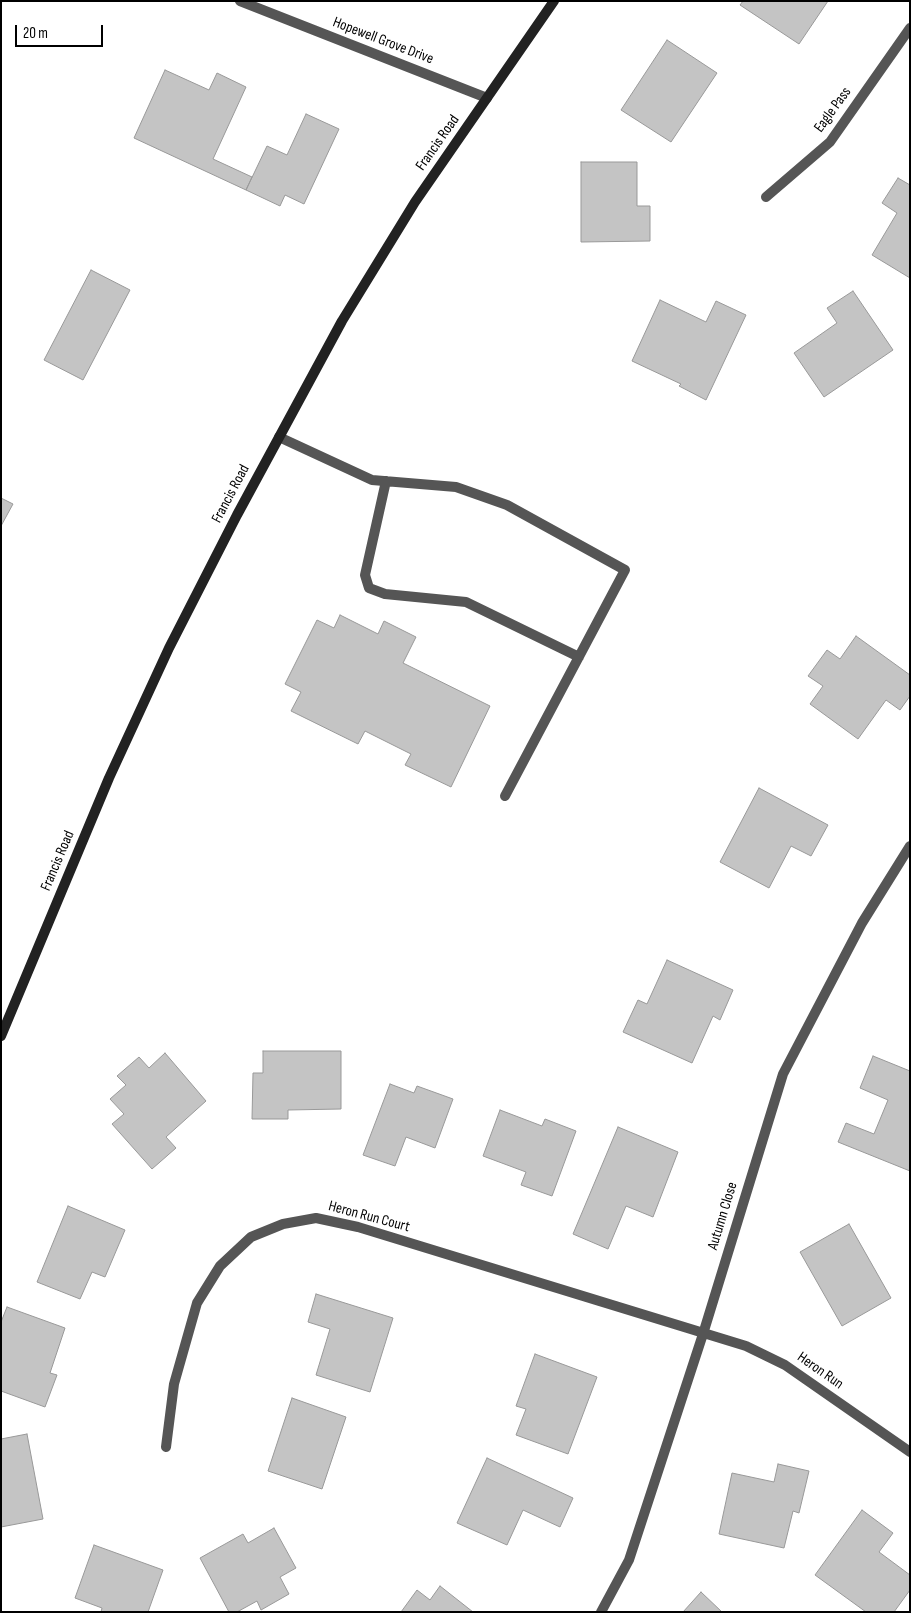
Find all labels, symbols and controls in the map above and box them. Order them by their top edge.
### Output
street label: Hopewell Grove Drive [330,14,436,68]
scale bar [18,15,105,47]
text: 20 m [23,24,48,43]
street label: Eagle Pass [811,84,855,136]
street label: Francis Road [412,112,464,174]
street label: Francis Road [208,462,254,526]
street label: Francis Road [37,828,79,894]
street label: Autumn Close [704,1180,742,1252]
street label: Heron Run Court [326,1198,412,1236]
street label: Heron Run [793,1349,847,1393]

